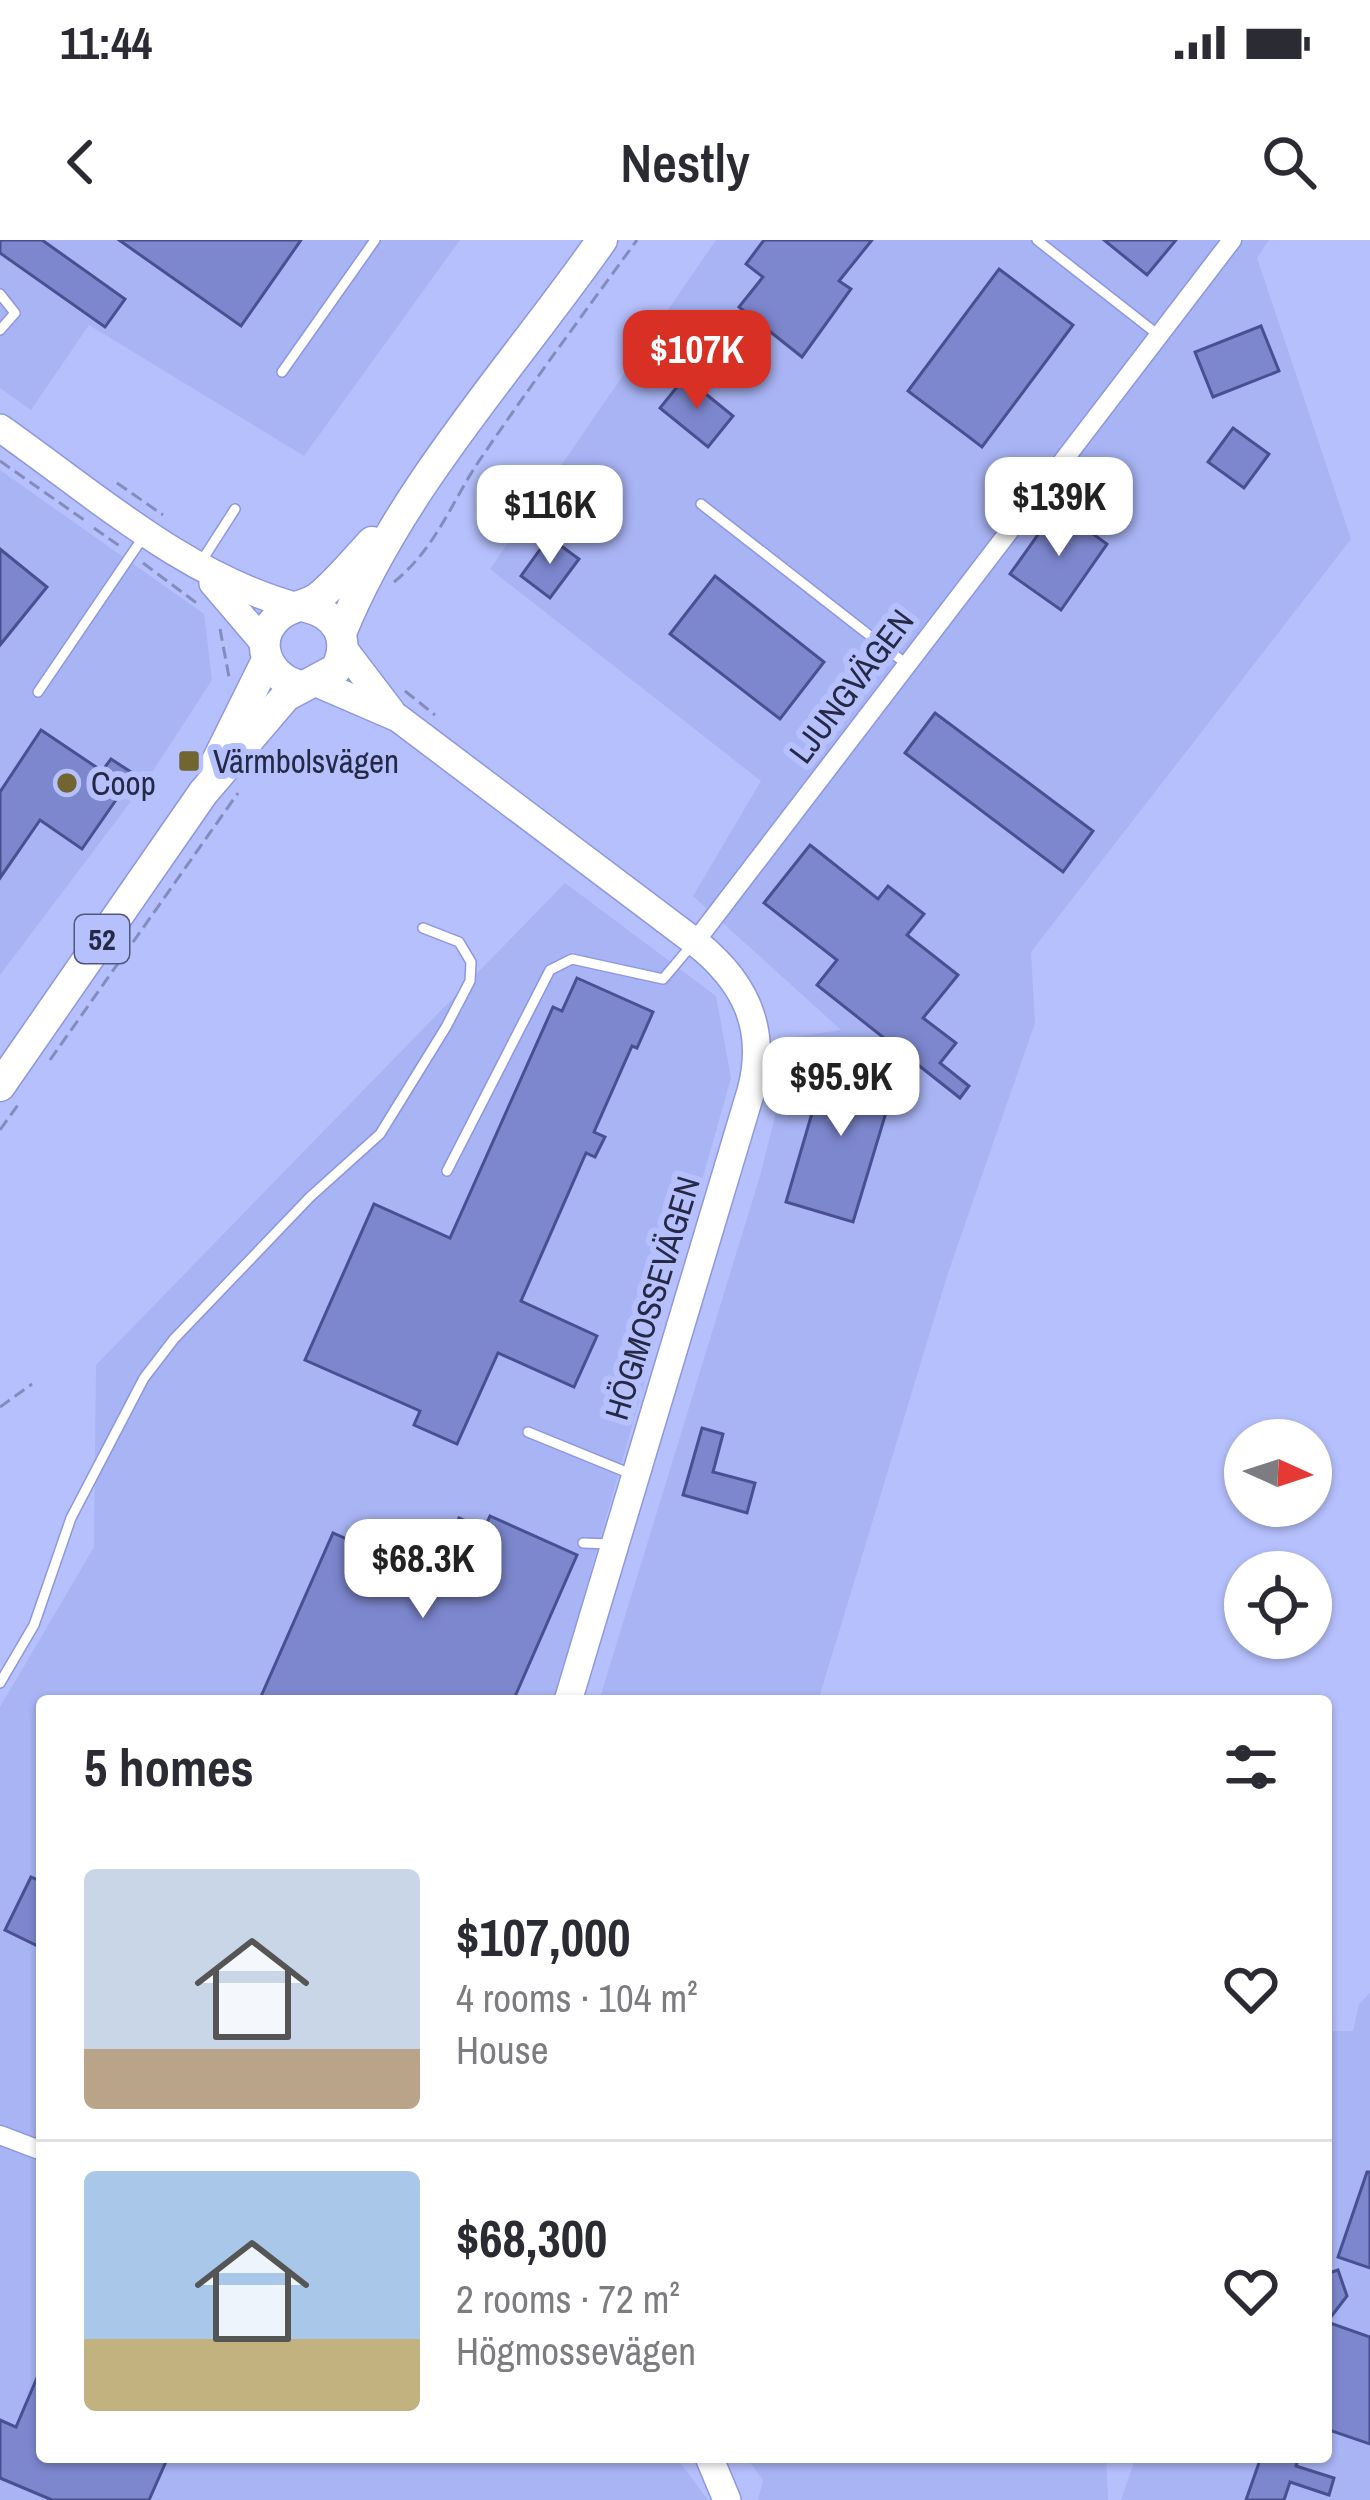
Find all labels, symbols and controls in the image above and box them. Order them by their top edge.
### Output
text: 11:44 [60,12,152,73]
text: Nestly [620,126,750,199]
icon: back [48,129,114,195]
icon: search [1256,129,1322,195]
pin: $107K [613,310,781,412]
text: $107K [650,323,744,375]
pin: $139K [975,457,1143,559]
pin: $116K [466,465,634,567]
text: $139K [1012,470,1106,522]
text: $116K [504,478,596,530]
street label: LJUNGVÄGEN [779,600,923,772]
place label: Värmbolsvägen [213,739,399,783]
marker: Värmbolsvägen [176,748,202,774]
place label: Coop [91,761,156,805]
marker: Coop [54,770,80,796]
road number: 52 [75,915,129,963]
pin: $95.9K [743,1037,939,1139]
text: $95.9K [789,1050,893,1102]
street label: HÖGMOSSEVÄGEN [594,1171,710,1425]
north arrow [1224,1419,1332,1527]
map controls [1224,1419,1332,1659]
pin: $68.3K [325,1519,521,1621]
text: $68.3K [371,1532,475,1584]
button: locate [1224,1551,1332,1659]
text: 5 homes [84,1733,254,1802]
icon: filters [1218,1734,1284,1800]
text: $107,000 [456,1903,630,1972]
icon: home [180,1917,324,2061]
icon: heart [1218,1956,1284,2022]
text: 4 rooms · 104 m² [456,1972,698,2024]
text: House [456,2024,548,2076]
text: $68,300 [456,2204,607,2273]
icon: home [180,2219,324,2363]
icon: heart [1218,2258,1284,2324]
text: 2 rooms · 72 m² [456,2273,680,2325]
text: Högmossevägen [456,2325,696,2377]

